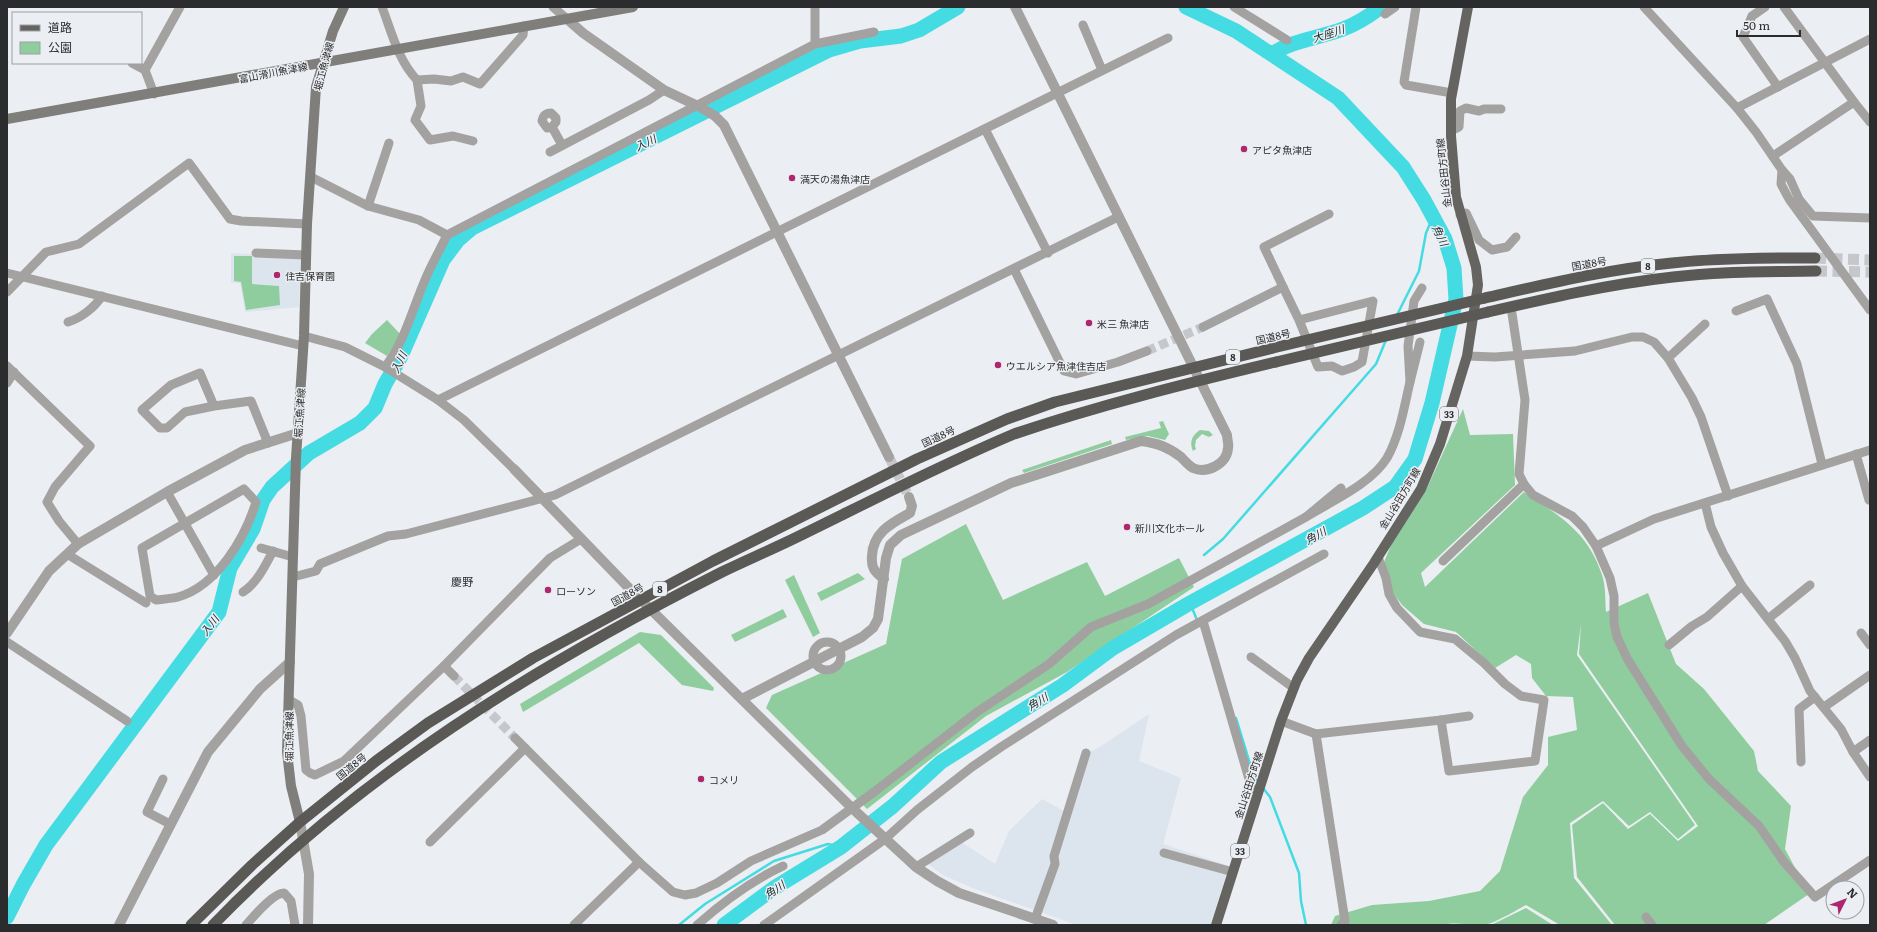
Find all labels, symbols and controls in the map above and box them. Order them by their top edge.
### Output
legend [12,12,142,64]
scale bar [1737,12,1800,38]
text: 50 m [1743,16,1770,34]
text: 道路 [48,18,72,36]
water label: 大座川 [1310,20,1347,46]
text: 公園 [48,38,72,56]
street label: 堀江魚津線 [309,40,337,92]
street label: 富山滑川魚津線 [237,58,309,86]
water label: 入川 [632,130,659,154]
street label: 金山谷田方町線 [1432,137,1454,209]
place label: アピタ魚津店 [1252,142,1312,157]
marker: アピタ魚津店 [1239,144,1249,154]
place label: 満天の湯魚津店 [800,171,870,186]
marker: 満天の湯魚津店 [787,173,797,183]
water label: 角川 [1429,222,1453,249]
street label: 国道8号 [1570,253,1608,273]
road number: 8 [1641,259,1655,273]
place label: 住吉保育園 [285,268,335,283]
marker: 住吉保育園 [272,270,282,280]
place label: 米三 魚津店 [1097,316,1149,331]
marker: 米三 魚津店 [1084,318,1094,328]
street label: 国道8号 [1254,325,1292,347]
water label: 入川 [386,348,410,375]
road number: 8 [1226,350,1240,364]
place label: ウエルシア魚津住吉店 [1006,358,1106,373]
marker: ウエルシア魚津住吉店 [993,360,1003,370]
street label: 堀江魚津線 [290,388,308,438]
road number: 33 [1440,407,1458,421]
street label: 国道8号 [919,422,957,450]
street label: 金山谷田方町線 [1375,464,1423,532]
place label: 新川文化ホール [1135,520,1205,535]
marker: 新川文化ホール [1122,522,1132,532]
water label: 角川 [1302,522,1329,547]
district label: 慶野 [451,573,473,589]
street label: 国道8号 [608,579,646,609]
road number: 8 [653,582,667,596]
place label: ローソン [556,583,596,598]
marker: ローソン [543,585,553,595]
water label: 入川 [196,611,223,639]
water label: 角川 [1023,688,1051,714]
street label: 堀江魚津線 [281,711,296,761]
street label: 国道8号 [332,749,370,783]
street label: 金山谷田方町線 [1230,749,1266,821]
place label: コメリ [709,772,739,787]
marker: コメリ [696,774,706,784]
road number: 33 [1231,844,1249,858]
water label: 角川 [760,876,788,902]
north arrow [1825,880,1865,920]
text: N [1844,884,1862,901]

